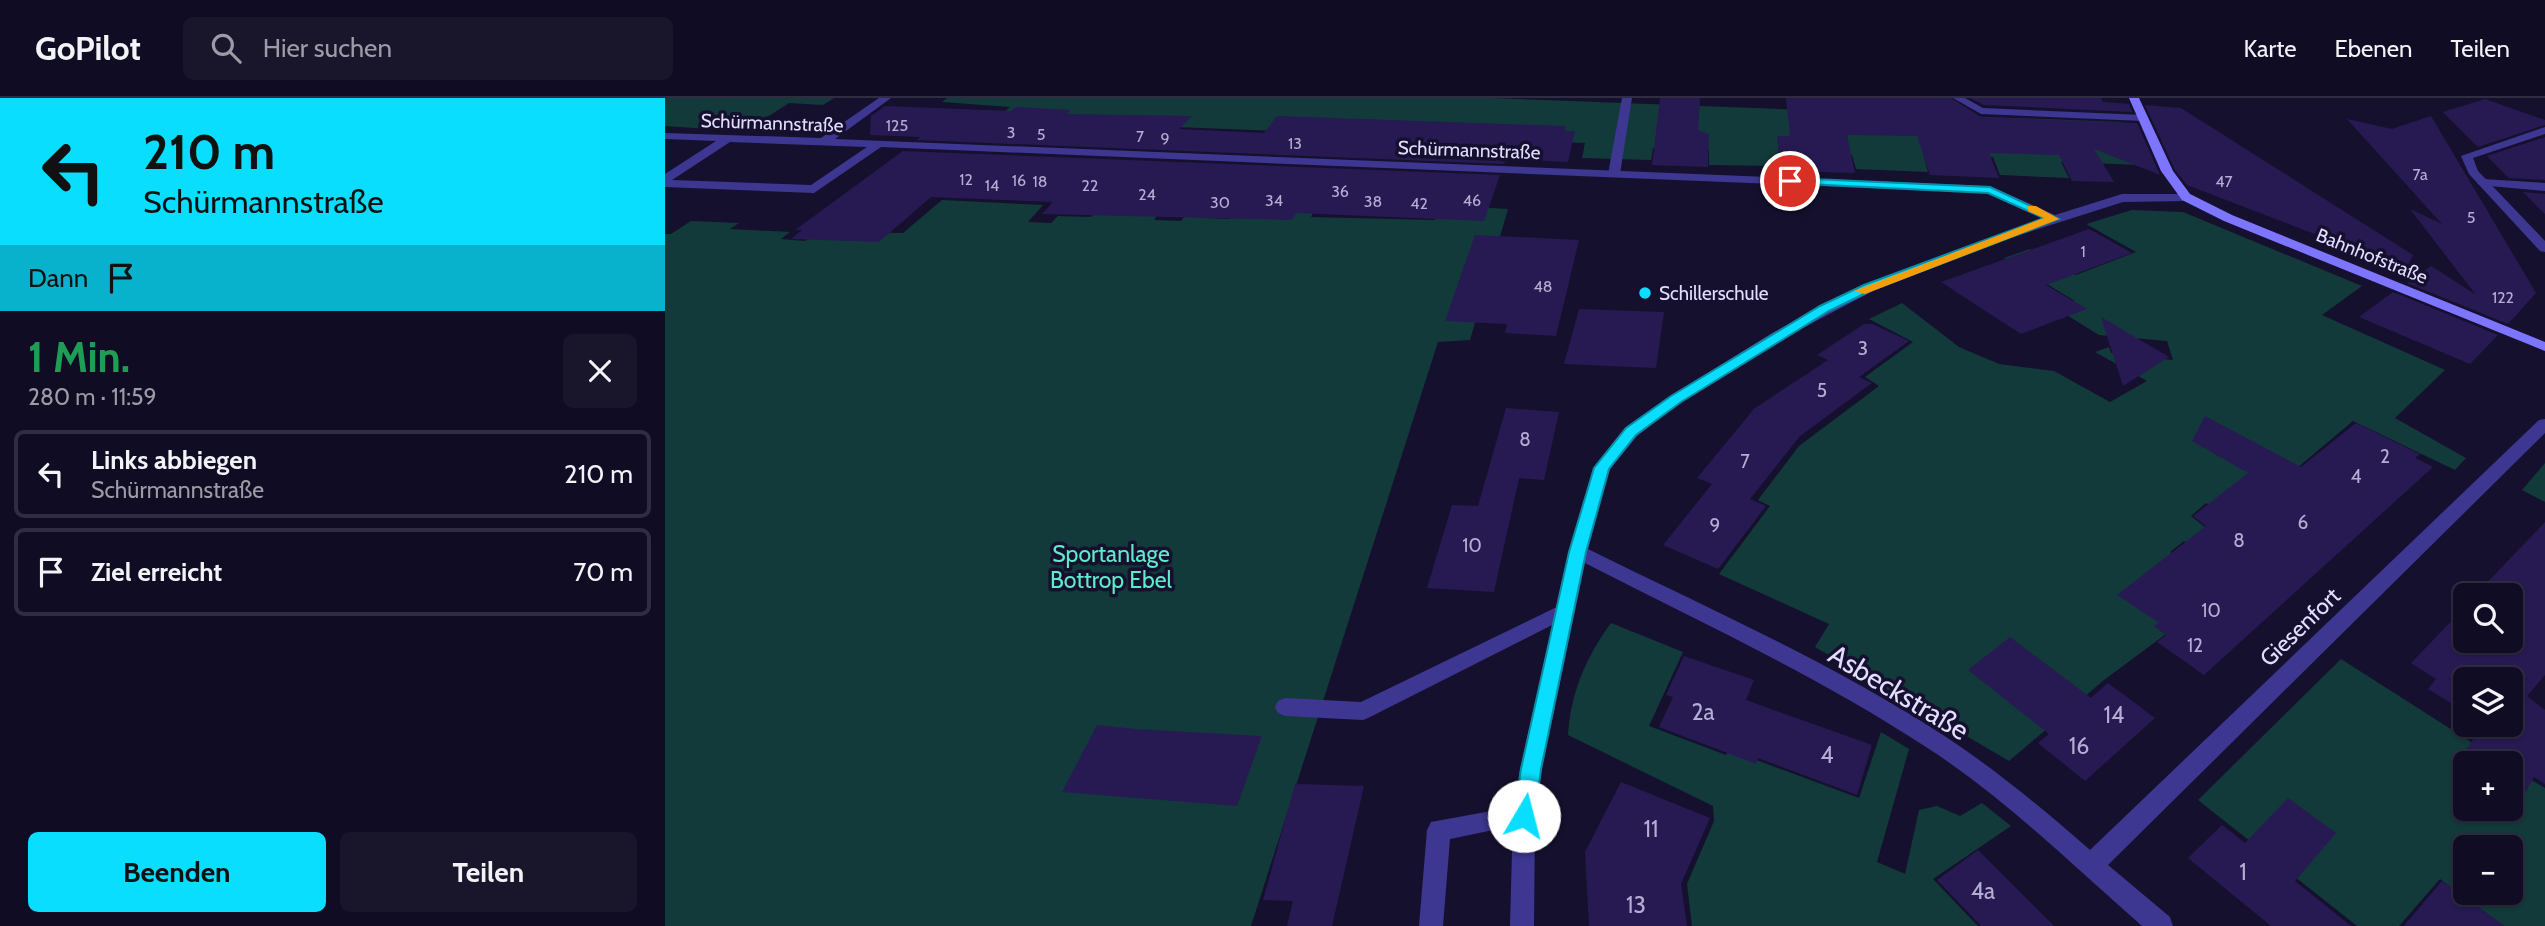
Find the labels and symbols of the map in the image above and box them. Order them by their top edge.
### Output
street label: Schürmannstraße [700,109,844,137]
house number: 125 [886,116,908,135]
house number: 3 [1007,123,1015,142]
house number: 5 [1037,125,1045,144]
house number: 7 [1136,127,1144,146]
house number: 9 [1160,129,1170,148]
house number: 13 [1288,134,1302,153]
street label: Schürmannstraße [1397,136,1541,164]
pin [1760,151,1820,211]
house number: 7a [2412,165,2428,184]
house number: 12 [959,170,973,189]
house number: 16 [1012,171,1026,190]
house number: 18 [1033,172,1047,191]
house number: 47 [2215,172,2233,191]
house number: 14 [985,176,999,195]
house number: 22 [1082,176,1098,195]
house number: 36 [1331,182,1349,201]
house number: 24 [1138,185,1156,204]
house number: 34 [1265,191,1283,210]
house number: 46 [1463,191,1481,210]
house number: 38 [1364,192,1382,211]
house number: 30 [1210,193,1230,212]
house number: 42 [1410,194,1428,213]
house number: 5 [2467,208,2475,227]
street label: Bahnhofstraße [2313,223,2431,289]
house number: 1 [2080,242,2086,261]
house number: 48 [1534,277,1552,296]
place label: Schillerschule [1659,282,1769,305]
marker: Schillerschule [1637,285,1653,301]
house number: 122 [2492,288,2514,307]
house number: 3 [1858,337,1868,360]
house number: 5 [1817,379,1827,402]
house number: 8 [1519,428,1531,451]
house number: 2 [2380,445,2390,468]
house number: 7 [1740,450,1750,473]
house number: 4 [2351,465,2362,488]
house number: 6 [2298,511,2308,534]
house number: 9 [1710,514,1720,537]
house number: 8 [2233,529,2245,552]
house number: 10 [1462,534,1482,557]
park label: Sportanlage Bottrop Ebel [1050,540,1173,594]
street label: Giesenfort [2254,582,2346,672]
house number: 10 [2201,599,2221,622]
house number: 12 [2187,634,2203,657]
street label: Asbeckstraße [1823,637,1975,747]
house number: 2a [1691,698,1715,726]
house number: 14 [2104,701,2124,729]
house number: 16 [2069,732,2089,760]
house number: 4 [1820,741,1834,769]
position arrow [1487,779,1561,853]
house number: 11 [1644,815,1659,843]
house number: 1 [2239,858,2247,886]
house number: 4a [1971,877,1995,905]
house number: 13 [1626,891,1646,919]

